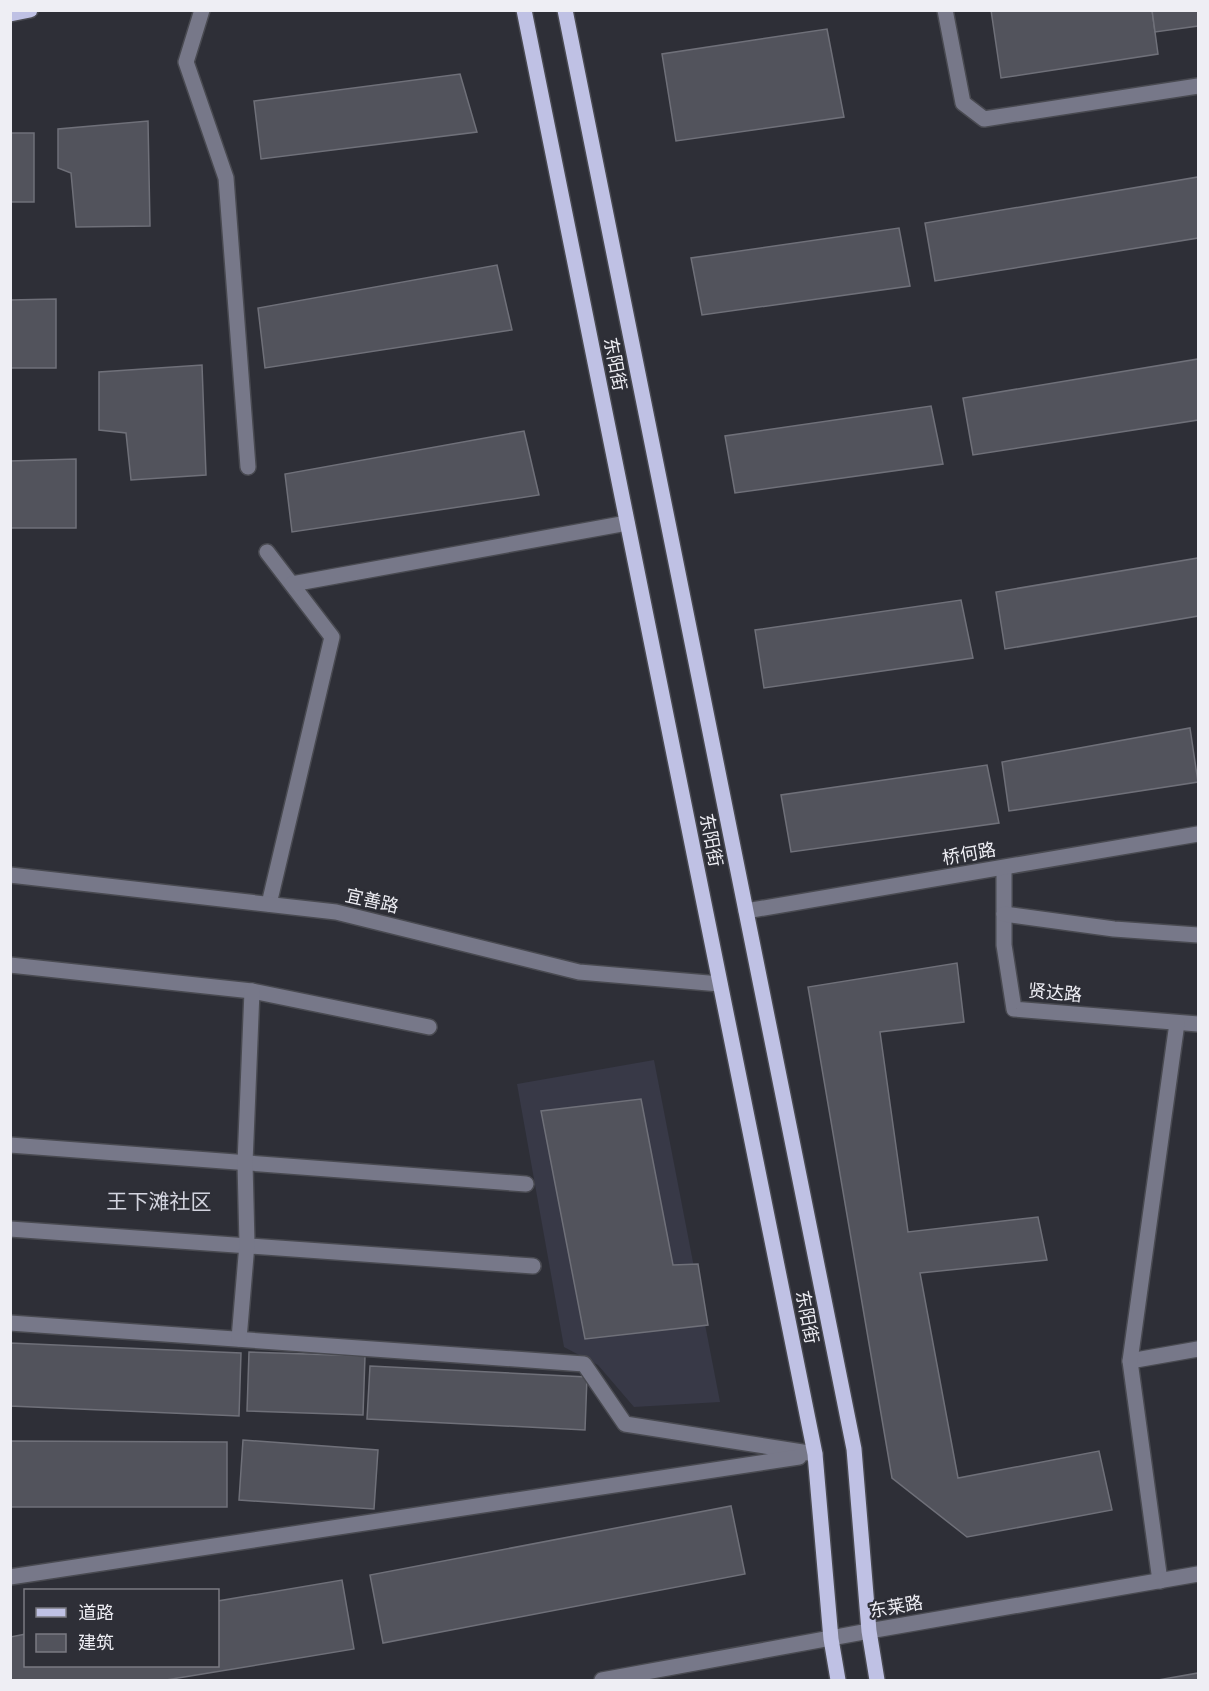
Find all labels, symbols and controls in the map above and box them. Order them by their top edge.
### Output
street label: 东阳街 [598,335,633,393]
street label: 东阳街 [694,811,729,869]
street label: 桥何路 [940,837,998,871]
street label: 宜善路 [343,882,401,919]
street label: 贤达路 [1027,978,1083,1007]
district label: 王下滩社区 [107,1187,212,1216]
street label: 东阳街 [790,1288,825,1346]
legend [24,1589,219,1667]
street label: 东莱路 [867,1590,925,1624]
text: 道路 [78,1600,114,1625]
text: 建筑 [78,1630,114,1655]

